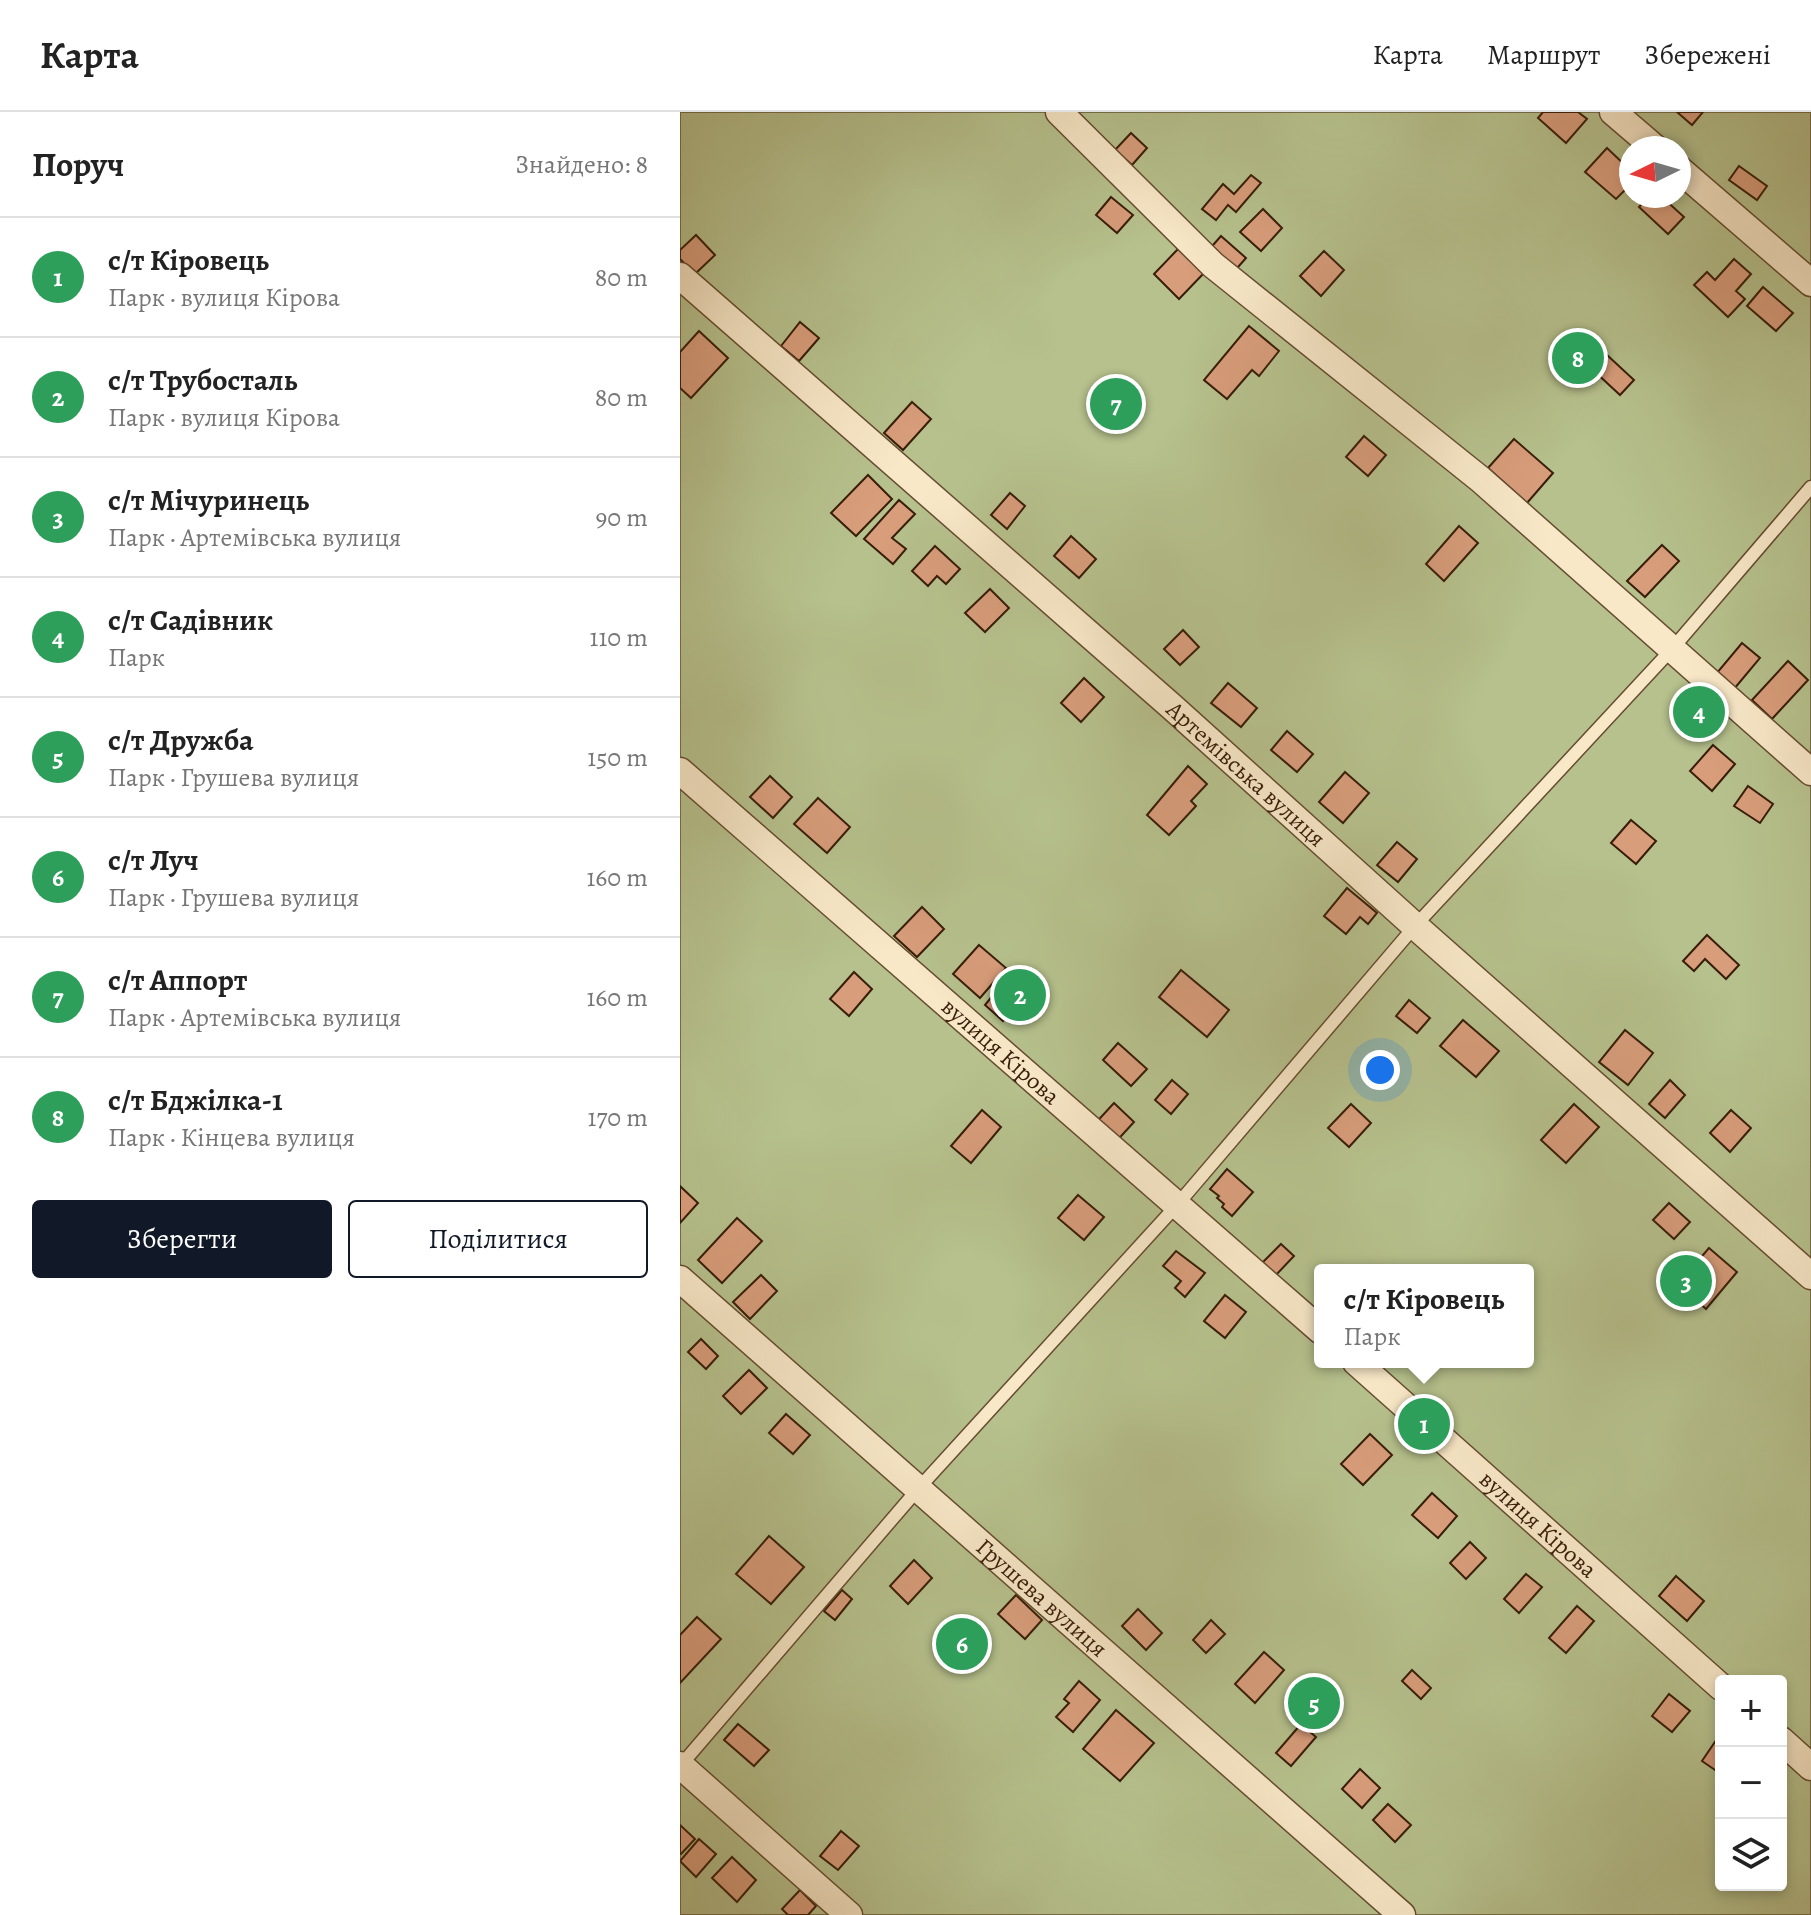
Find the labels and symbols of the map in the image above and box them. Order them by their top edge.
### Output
north arrow [1619,136,1691,208]
pin: 8 [1552,328,1604,388]
pin: 7 [1090,374,1142,434]
pin: 4 [1673,682,1725,742]
street label: Артемівська вулиця [1159,693,1333,854]
pin: 2 [994,965,1046,1025]
street label: вулиця Кірова [935,991,1067,1112]
your location [1360,1050,1400,1090]
pin: 3 [1660,1251,1712,1311]
pin: 1 [1398,1394,1450,1454]
street label: вулиця Кірова [1473,1463,1604,1585]
street label: Грушева вулиця [969,1531,1114,1664]
pin: 6 [936,1614,988,1674]
pin: 5 [1288,1673,1340,1733]

